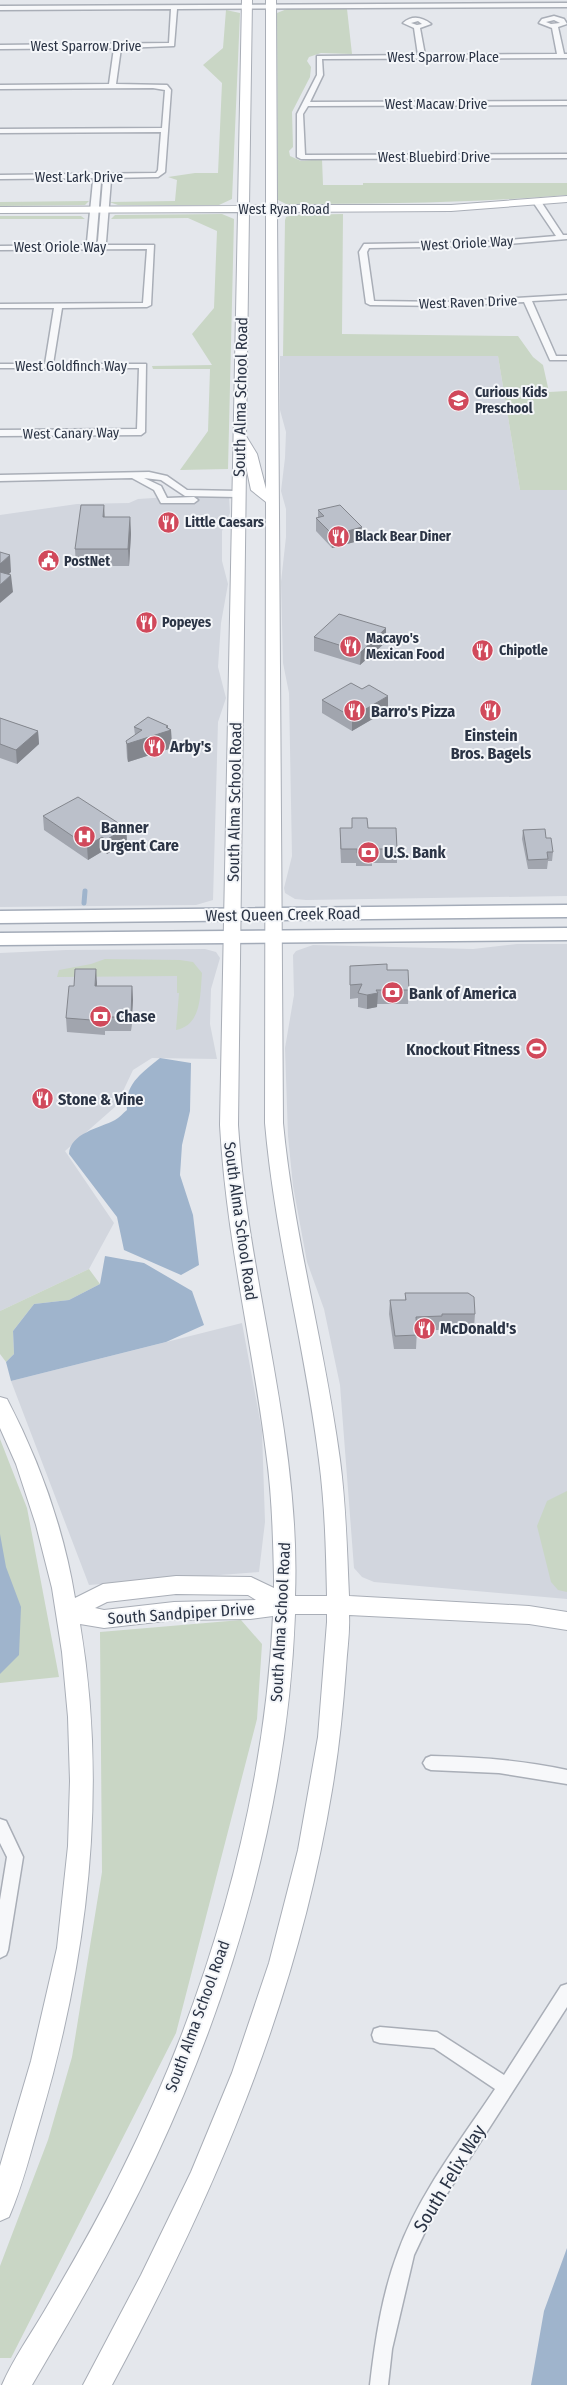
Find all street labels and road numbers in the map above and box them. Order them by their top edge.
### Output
street label: West Sparrow Drive [30,38,142,55]
street label: West Sparrow Place [387,49,499,66]
street label: West Macaw Drive [385,96,487,113]
street label: West Bluebird Drive [378,149,490,166]
street label: West Lark Drive [35,169,123,186]
street label: West Ryan Road [238,201,330,218]
street label: West Oriole Way [420,233,514,254]
street label: West Oriole Way [14,239,107,256]
street label: West Raven Drive [418,292,518,313]
street label: South Alma School Road [230,317,251,477]
street label: West Goldfinch Way [15,358,128,375]
street label: West Canary Way [23,424,120,443]
street label: South Alma School Road [224,722,245,882]
street label: West Queen Creek Road [205,904,361,925]
street label: South Alma School Road [220,1141,261,1302]
street label: South Alma School Road [267,1542,294,1702]
street label: South Sandpiper Drive [107,1599,255,1628]
street label: South Alma School Road [161,1938,234,2095]
street label: South Felix Way [408,2120,491,2236]

